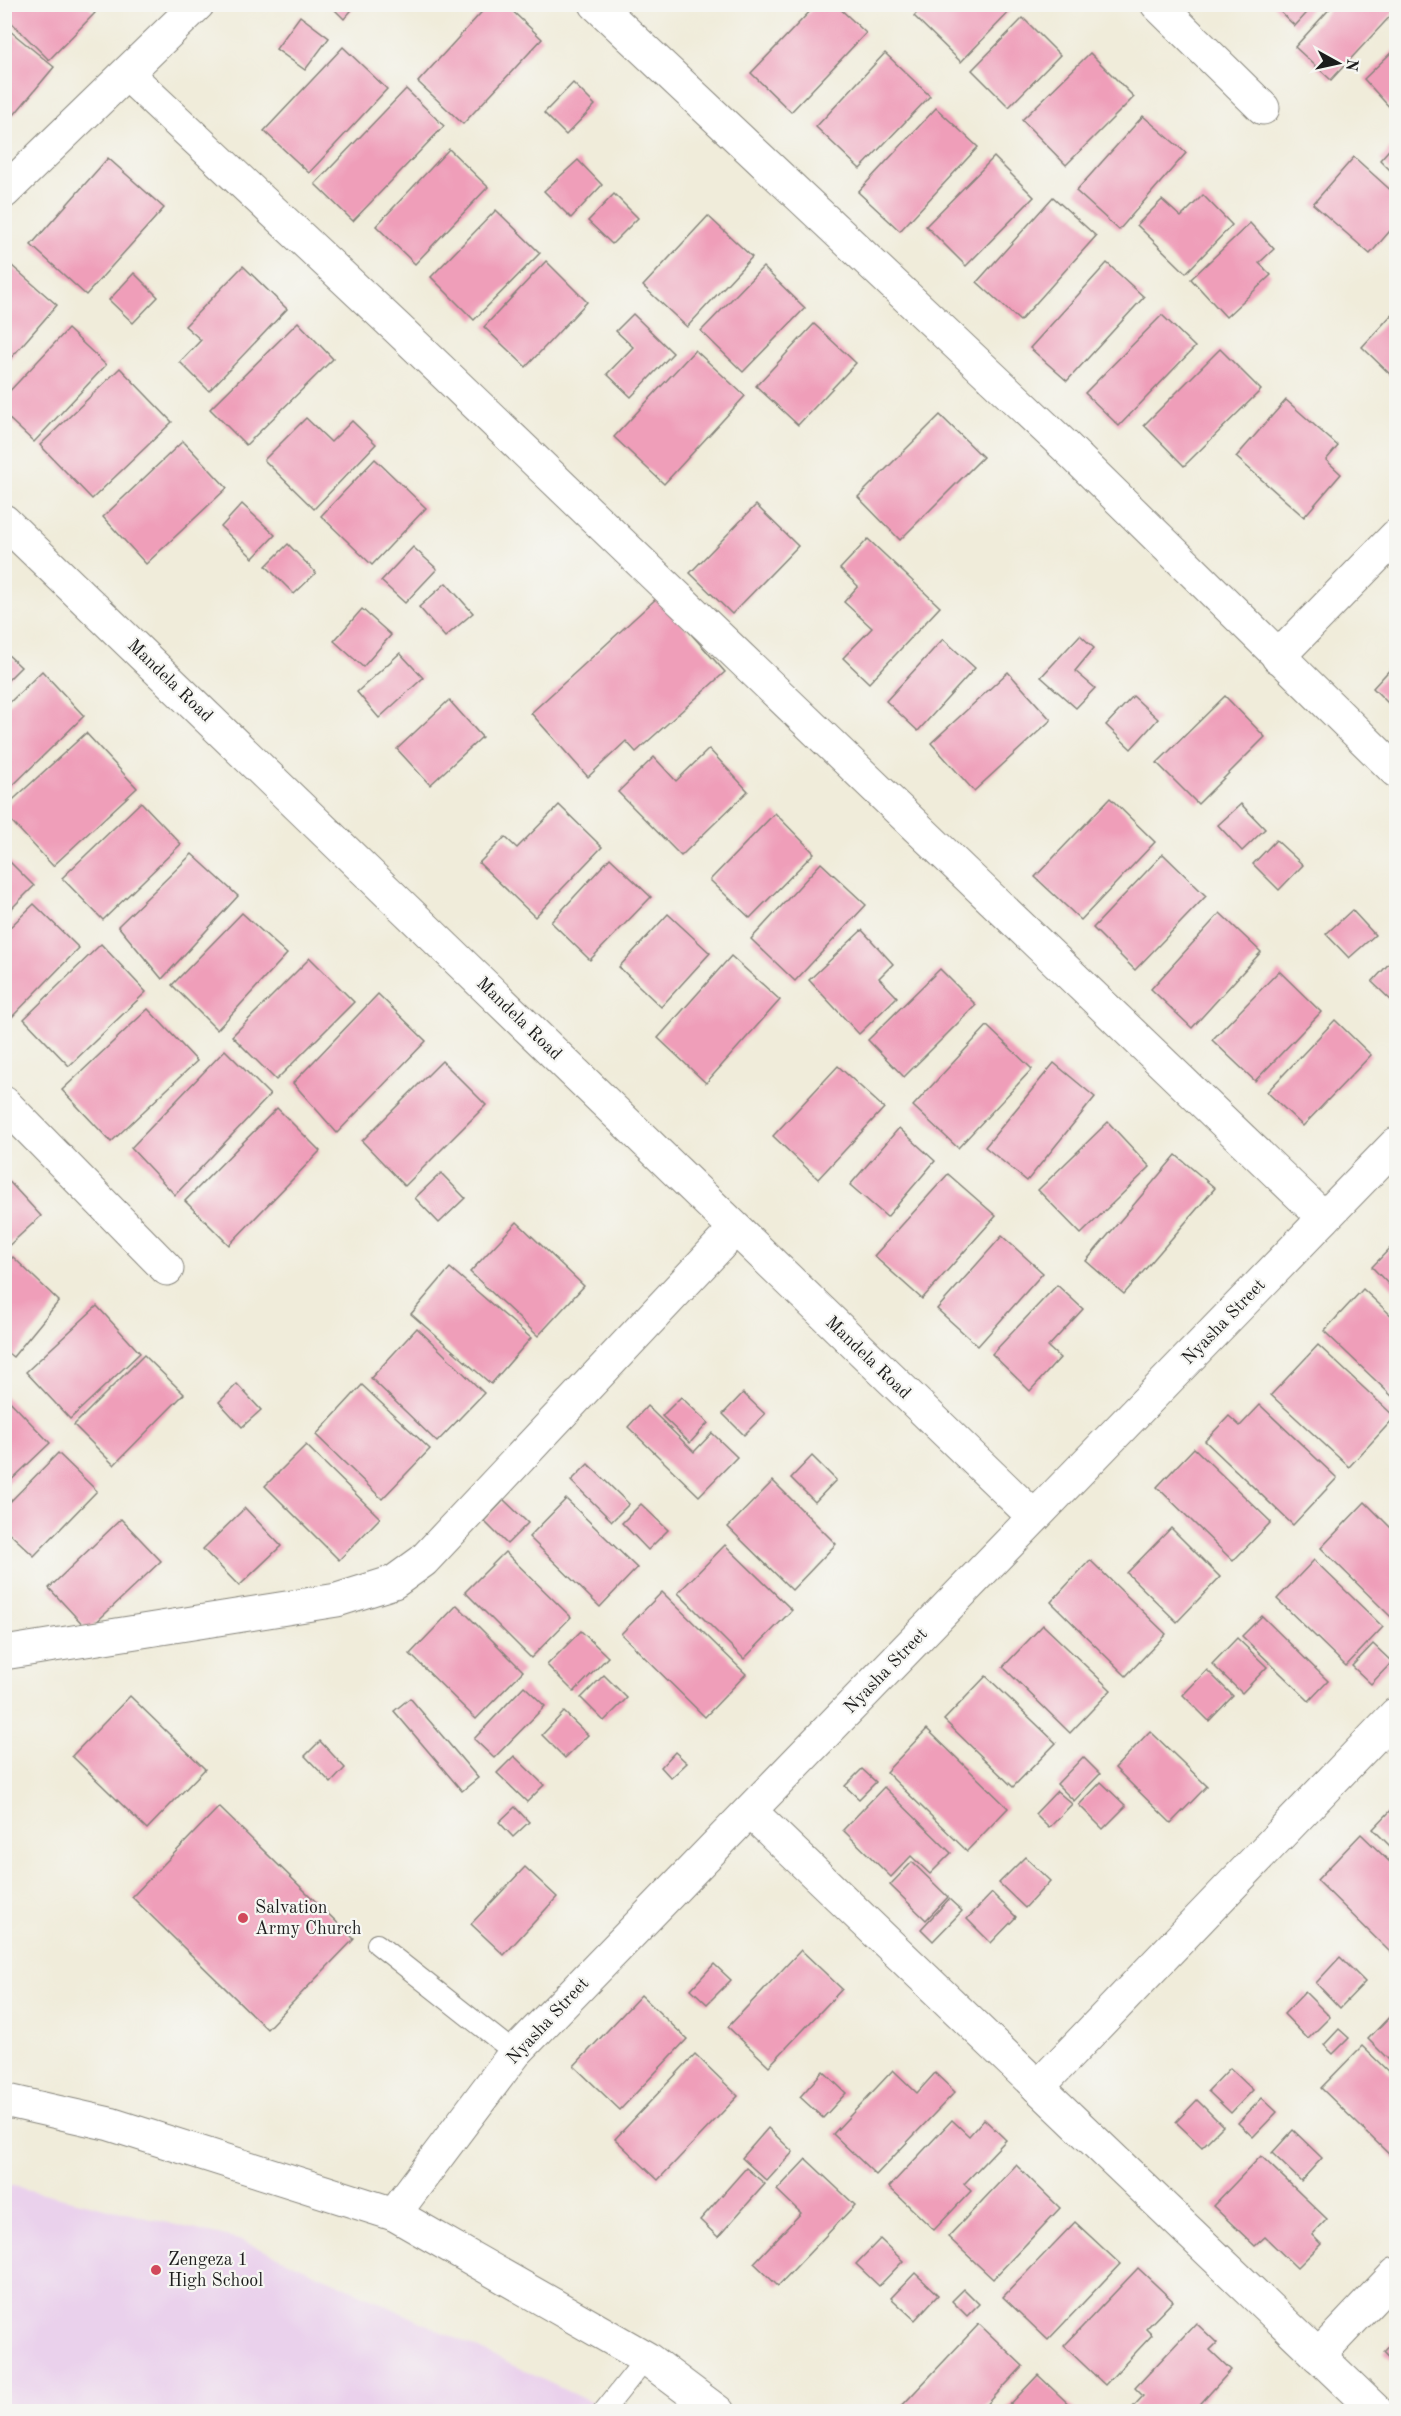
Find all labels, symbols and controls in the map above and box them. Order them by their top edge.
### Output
north arrow [1308,33,1368,93]
text: N [1342,58,1360,73]
street label: Mandela Road [124,636,216,726]
street label: Mandela Road [473,974,565,1064]
street label: Nyasha Street [1179,1276,1269,1368]
street label: Mandela Road [822,1313,914,1403]
street label: Nyasha Street [841,1625,931,1717]
place label: Salvation Army Church [255,1899,362,1938]
marker: Salvation Army Church [236,1911,250,1925]
street label: Nyasha Street [504,1974,592,2068]
place label: Zengeza 1 High School [168,2251,263,2290]
marker: Zengeza 1 High School [149,2263,163,2277]

